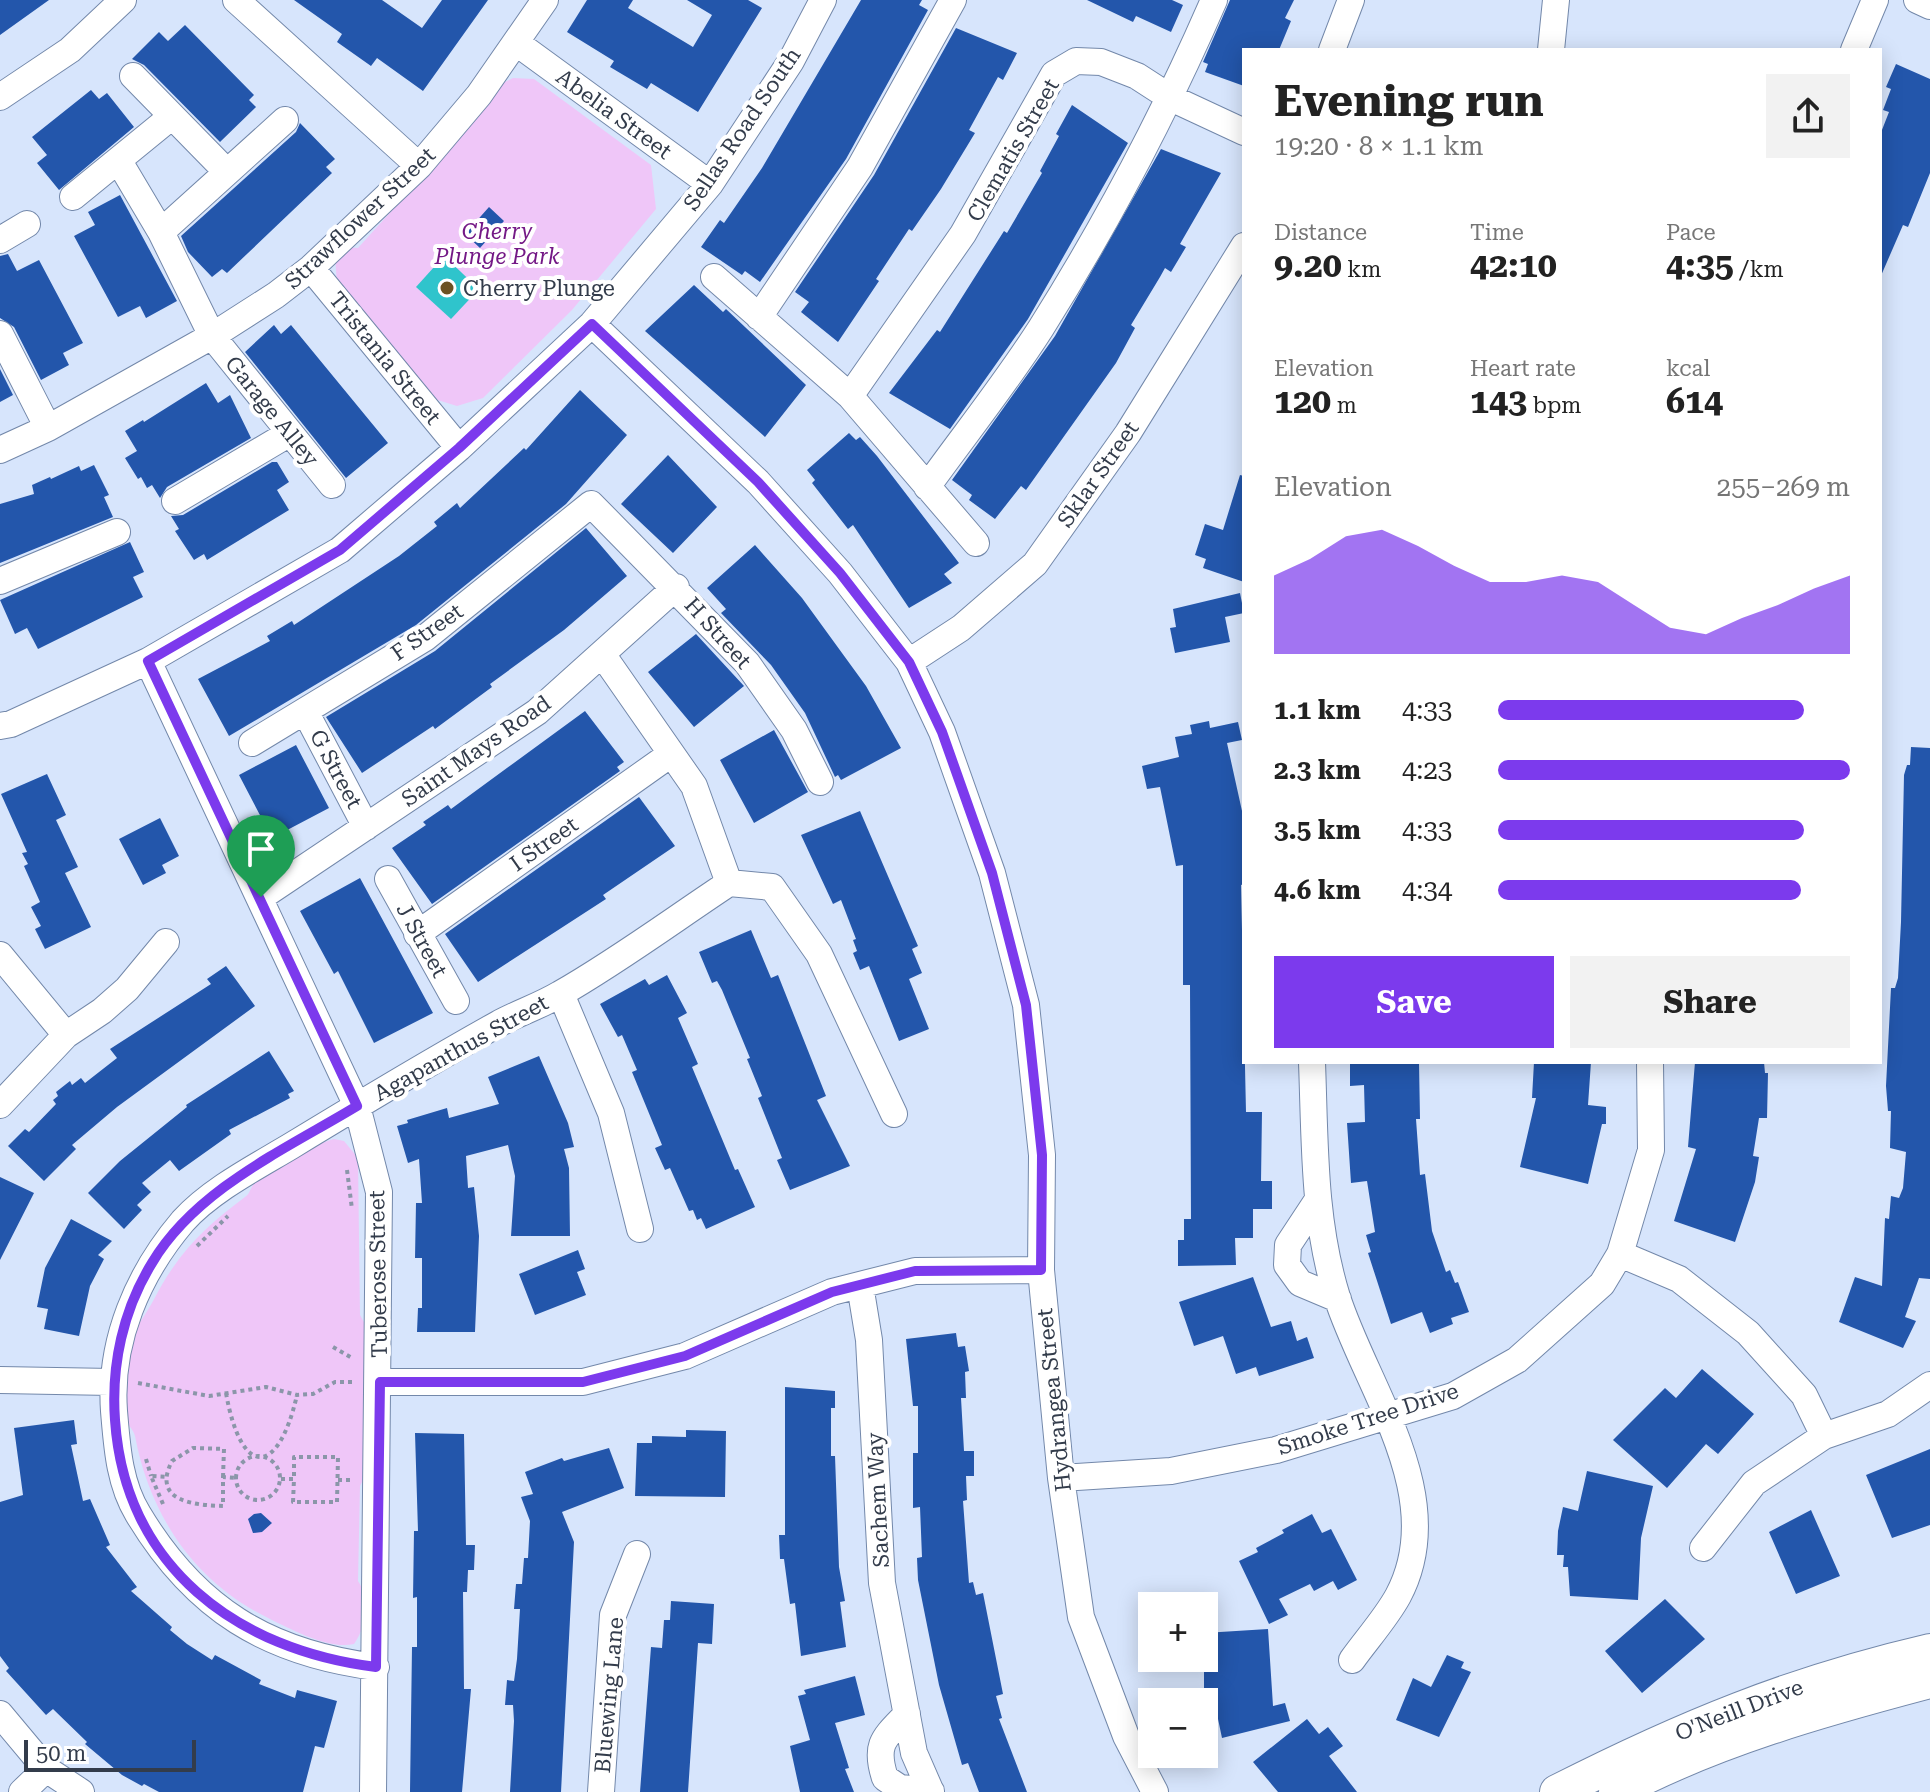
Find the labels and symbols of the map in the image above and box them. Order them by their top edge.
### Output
street label: Sellas Road South [678,43,806,215]
street label: Abelia Street [552,64,676,164]
street label: Clematis Street [962,74,1064,226]
street label: Strawflower Street [280,142,440,294]
park label: Cherry Plunge Park [433,219,560,269]
place label: Cherry Plunge [463,276,615,301]
marker: Cherry Plunge [438,279,456,297]
street label: Tristania Street [324,287,446,429]
street label: Garage Alley [220,351,324,471]
street label: Sklar Street [1052,416,1144,532]
street label: H Street [680,592,756,674]
street label: F Street [386,598,468,666]
street label: Saint Mays Road [397,690,555,812]
street label: G Street [305,725,367,813]
street label: I Street [505,812,583,876]
pin [227,815,295,897]
street label: J Street [391,898,453,982]
street label: Agapanthus Street [370,990,552,1106]
street label: Tuberose Street [364,1190,392,1358]
street label: Hydrangea Street [1032,1307,1076,1493]
street label: Smoke Tree Drive [1274,1378,1462,1460]
street label: Sachem Way [862,1432,894,1568]
street label: Bluewing Lane [590,1616,628,1774]
street label: O'Neill Drive [1671,1674,1807,1746]
scale bar [24,1736,196,1772]

